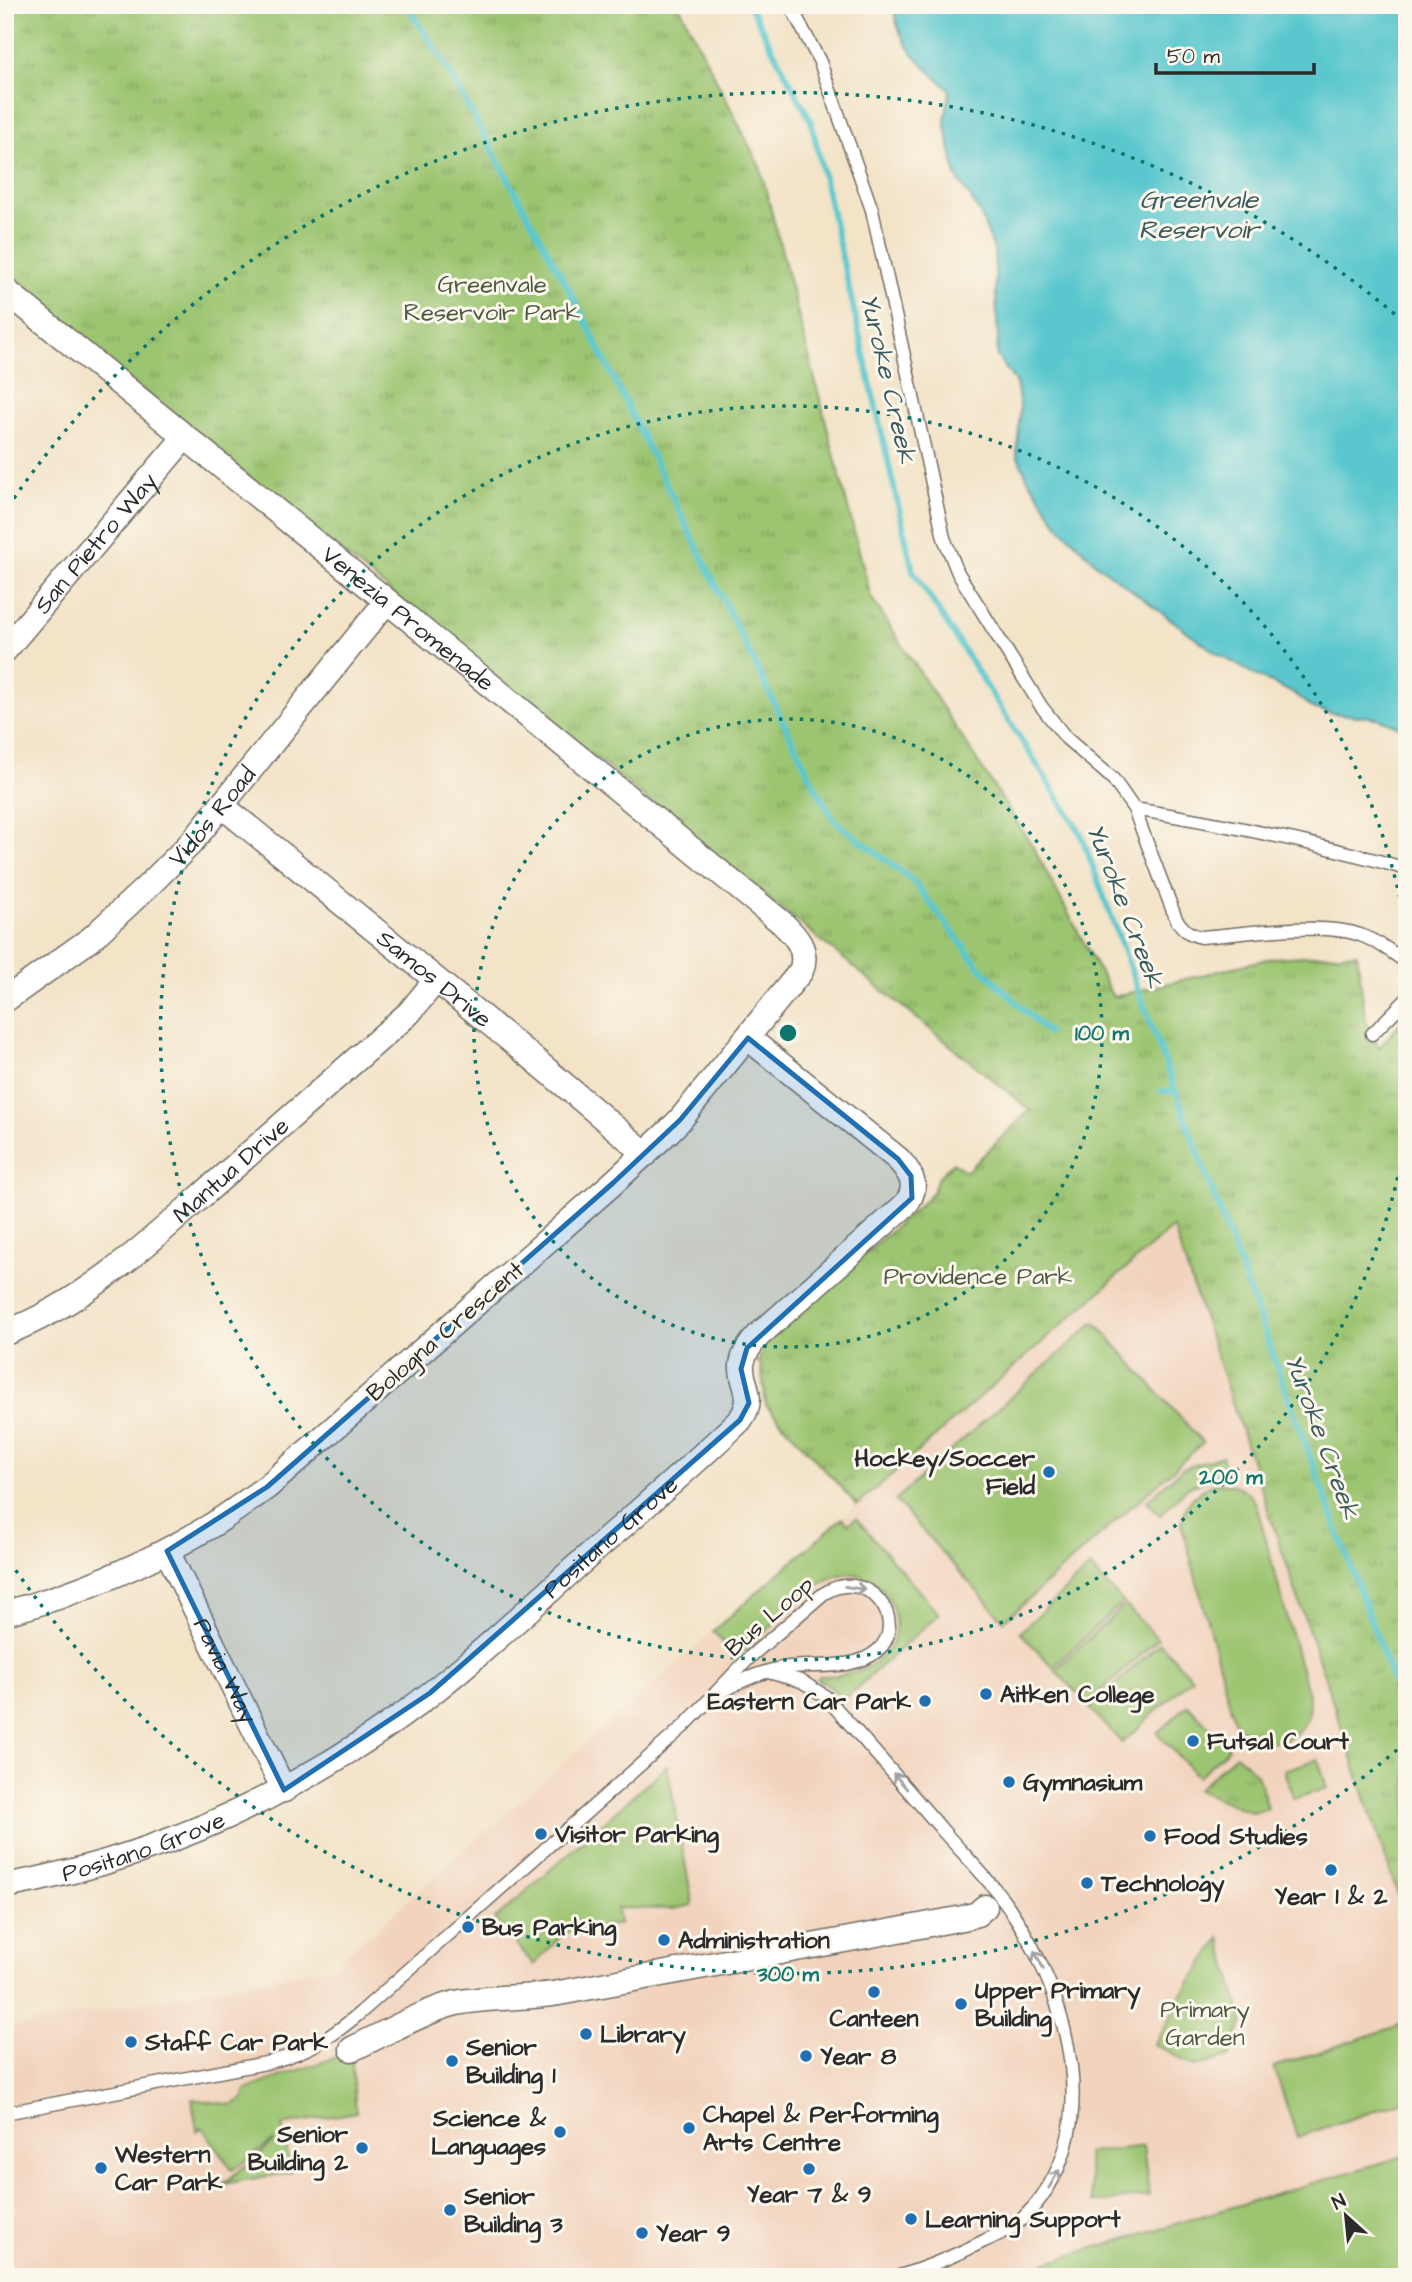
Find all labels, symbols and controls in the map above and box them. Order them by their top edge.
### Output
scale bar [1156,32,1314,76]
text: 50 m [1167,42,1221,71]
water label: Greenvale Reservoir [1139,182,1262,248]
park label: Greenvale Reservoir Park [404,268,580,330]
water label: Yuroke Creek [851,290,925,468]
street label: San Pietro Way [27,466,166,622]
street label: Venezia Promenade [314,539,501,700]
street label: Vidos Road [161,759,265,875]
water label: Yuroke Creek [1077,818,1173,994]
street label: Samos Drive [369,922,499,1036]
text: 100 m [1075,1019,1130,1048]
centre of rings [776,1021,800,1045]
street label: Mantua Drive [166,1110,297,1232]
street label: Bologna Crescent [359,1253,533,1411]
park label: Providence Park [884,1260,1073,1294]
water label: Yuroke Creek [1275,1349,1369,1525]
place label: Hockey/Soccer Field [854,1442,1036,1504]
text: 200 m [1198,1463,1263,1492]
marker: Hockey/Soccer Field [1041,1464,1057,1480]
street label: Positano Grove [536,1469,686,1607]
street label: Bus Loop [718,1569,822,1665]
one-way arrow [843,1581,866,1594]
street label: Pavia Way [184,1612,265,1730]
place label: Aitken College [1000,1678,1154,1713]
place label: Eastern Car Park [707,1685,911,1719]
marker: Aitken College [978,1686,994,1702]
marker: Eastern Car Park [917,1693,933,1709]
place label: Futsal Court [1207,1725,1349,1759]
marker: Futsal Court [1185,1733,1201,1749]
place label: Gymnasium [1023,1766,1143,1802]
one-way arrow [892,1772,908,1790]
marker: Gymnasium [1001,1774,1017,1790]
street label: Positano Grove [59,1803,231,1891]
place label: Visitor Parking [554,1818,720,1853]
place label: Food Studies [1164,1820,1308,1854]
marker: Visitor Parking [533,1826,549,1842]
marker: Food Studies [1142,1828,1158,1844]
marker: Year 1 & 2 [1323,1862,1339,1878]
place label: Technology [1100,1867,1225,1903]
marker: Technology [1079,1875,1095,1891]
place label: Year 1 & 2 [1275,1880,1388,1914]
place label: Bus Parking [482,1911,617,1946]
marker: Bus Parking [460,1919,476,1935]
place label: Administration [678,1924,830,1958]
marker: Administration [656,1932,672,1948]
one-way arrow [1032,1950,1046,1971]
text: 300 m [756,1960,820,1989]
place label: Upper Primary Building [975,1974,1141,2037]
marker: Canteen [866,1984,882,2000]
park label: Primary Garden [1160,1993,1250,2055]
marker: Upper Primary Building [953,1996,969,2012]
place label: Canteen [830,2002,918,2036]
place label: Library [600,2018,686,2054]
place label: Staff Car Park [144,2026,328,2060]
marker: Library [578,2026,594,2042]
place label: Senior Building 1 [465,2031,557,2094]
marker: Staff Car Park [123,2034,139,2050]
place label: Year 8 [820,2040,897,2074]
marker: Year 8 [798,2048,814,2064]
marker: Senior Building 1 [444,2053,460,2069]
place label: Chapel & Performing Arts Centre [703,2098,939,2160]
place label: Science & Languages [431,2102,547,2165]
place label: Senior Building 2 [248,2118,349,2181]
marker: Chapel & Performing Arts Centre [681,2120,697,2136]
marker: Science & Languages [552,2124,568,2140]
place label: Western Car Park [114,2138,223,2200]
marker: Senior Building 2 [354,2140,370,2156]
marker: Western Car Park [93,2160,109,2176]
marker: Year 7 & 9 [801,2161,817,2177]
one-way arrow [1047,2169,1061,2189]
place label: Year 7 & 9 [747,2178,871,2212]
place label: Senior Building 3 [463,2180,564,2243]
north arrow [1310,2180,1380,2250]
text: N [1328,2187,1350,2217]
marker: Senior Building 3 [442,2202,458,2218]
place label: Learning Support [925,2203,1121,2238]
marker: Learning Support [903,2211,919,2227]
place label: Year 9 [656,2217,731,2251]
marker: Year 9 [634,2225,650,2241]

